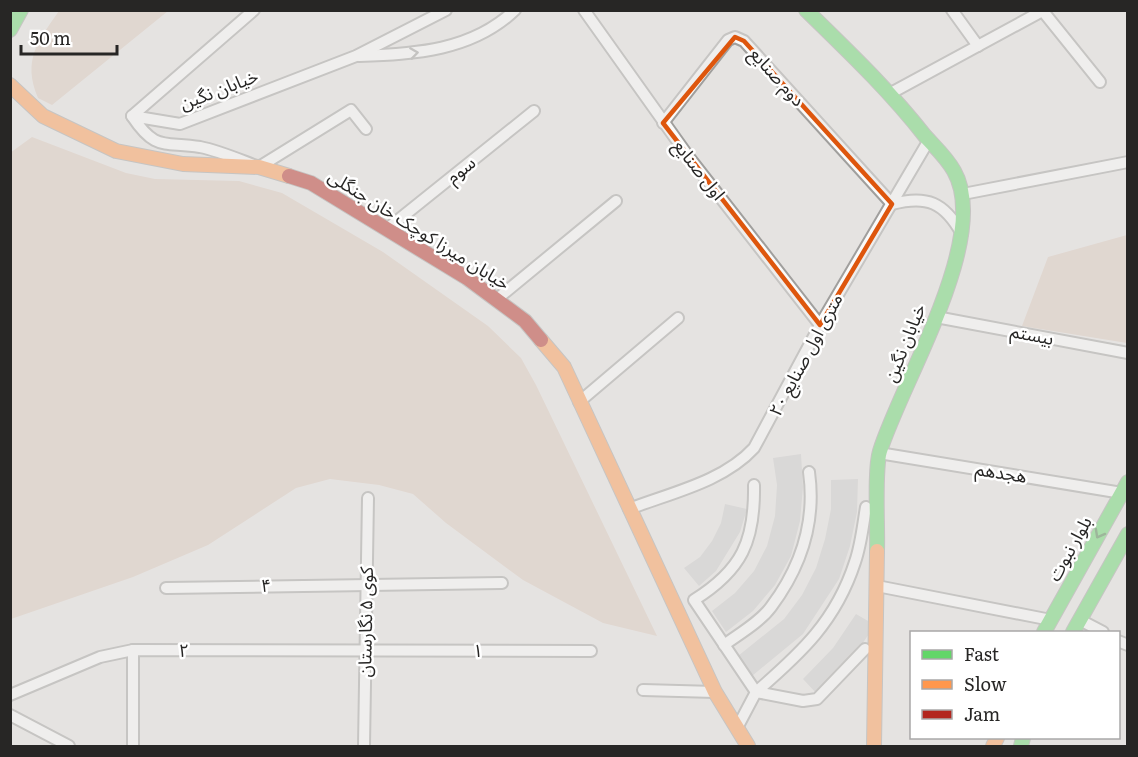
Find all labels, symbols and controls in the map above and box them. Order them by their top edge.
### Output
scale bar [21,18,117,56]
text: 50 m [30,24,71,51]
street label: دوم صنایع [743,40,812,113]
one-way arrow [409,47,419,59]
street label: خیابان نگین [175,61,262,116]
street label: اول صنایع [666,133,733,207]
street label: سوم [439,148,482,191]
street label: خیابان میرزا کوچک خان جنگلی [324,162,516,296]
street label: ۲۰ متری اول صنایع [761,288,850,422]
street label: خیابان نگین [876,299,932,386]
street label: بیستم [1008,316,1056,352]
street label: هجدهم [973,454,1029,490]
street label: بلوار نبوت [1040,511,1098,586]
one-way arrow [1095,527,1107,538]
street label: کوی ۵ نگارستان [350,566,379,678]
street label: ۴ [261,571,271,598]
legend [910,631,1120,739]
street label: ۲ [179,636,189,663]
street label: ۱ [473,636,483,663]
text: Fast [964,640,1000,667]
text: Slow [964,670,1007,697]
text: Jam [964,700,1000,727]

